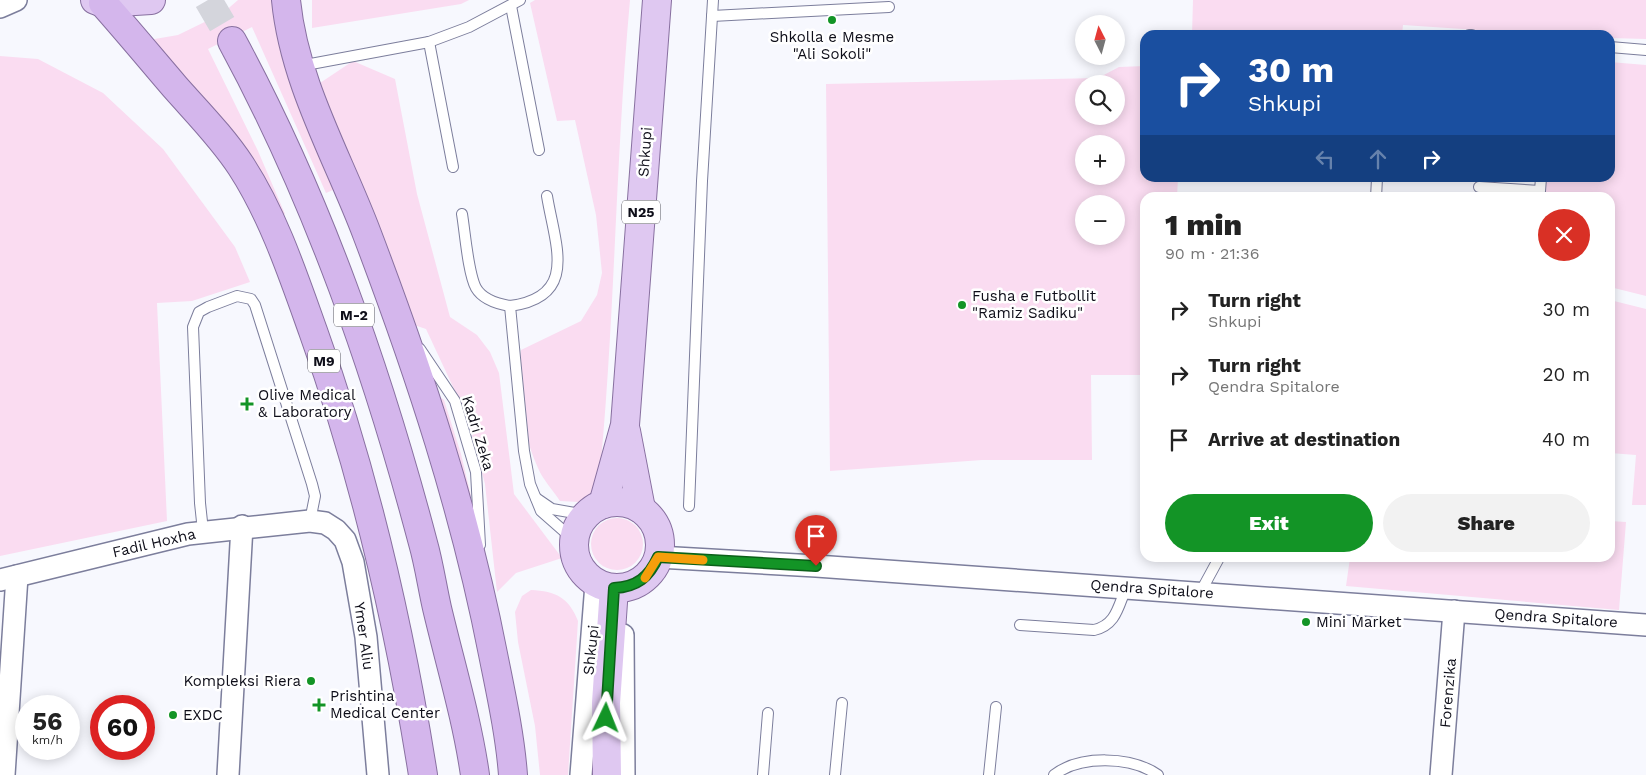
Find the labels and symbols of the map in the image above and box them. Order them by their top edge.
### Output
marker: Shkolla e Mesme "Ali Sokoli" [826,14,838,26]
north arrow [1075,15,1125,65]
place label: Shkolla e Mesme "Ali Sokoli" [770,28,894,63]
street label: Shkupi [634,126,656,178]
road number: N25 [622,200,660,223]
place label: Fusha e Futbollit "Ramiz Sadiku" [972,287,1097,322]
marker: Fusha e Futbollit "Ramiz Sadiku" [956,299,968,311]
road number: M-2 [334,304,374,326]
road number: M9 [308,350,340,372]
place label: Olive Medical & Laboratory [258,386,356,421]
street label: Kadri Zeka [458,393,498,473]
marker: Olive Medical & Laboratory [240,397,254,411]
pin [795,515,837,566]
street label: Fadil Hoxha [111,525,198,561]
street label: Qendra Spitalore [1090,576,1214,602]
street label: Ymer Aliu [350,601,378,671]
street label: Qendra Spitalore [1494,605,1618,631]
place label: Mini Market [1316,613,1402,631]
marker: Mini Market [1300,616,1312,628]
street label: Shkupi [579,624,603,676]
street label: Forenzika [1436,657,1460,729]
place label: Kompleksi Riera [184,672,302,690]
marker: Kompleksi Riera [305,675,317,687]
place label: Prishtina Medical Center [330,687,440,722]
position arrow [579,691,631,743]
speed limit sign: 60 [90,695,155,760]
marker: Prishtina Medical Center [312,698,326,712]
place label: EXDC [183,706,223,724]
marker: EXDC [167,709,179,721]

